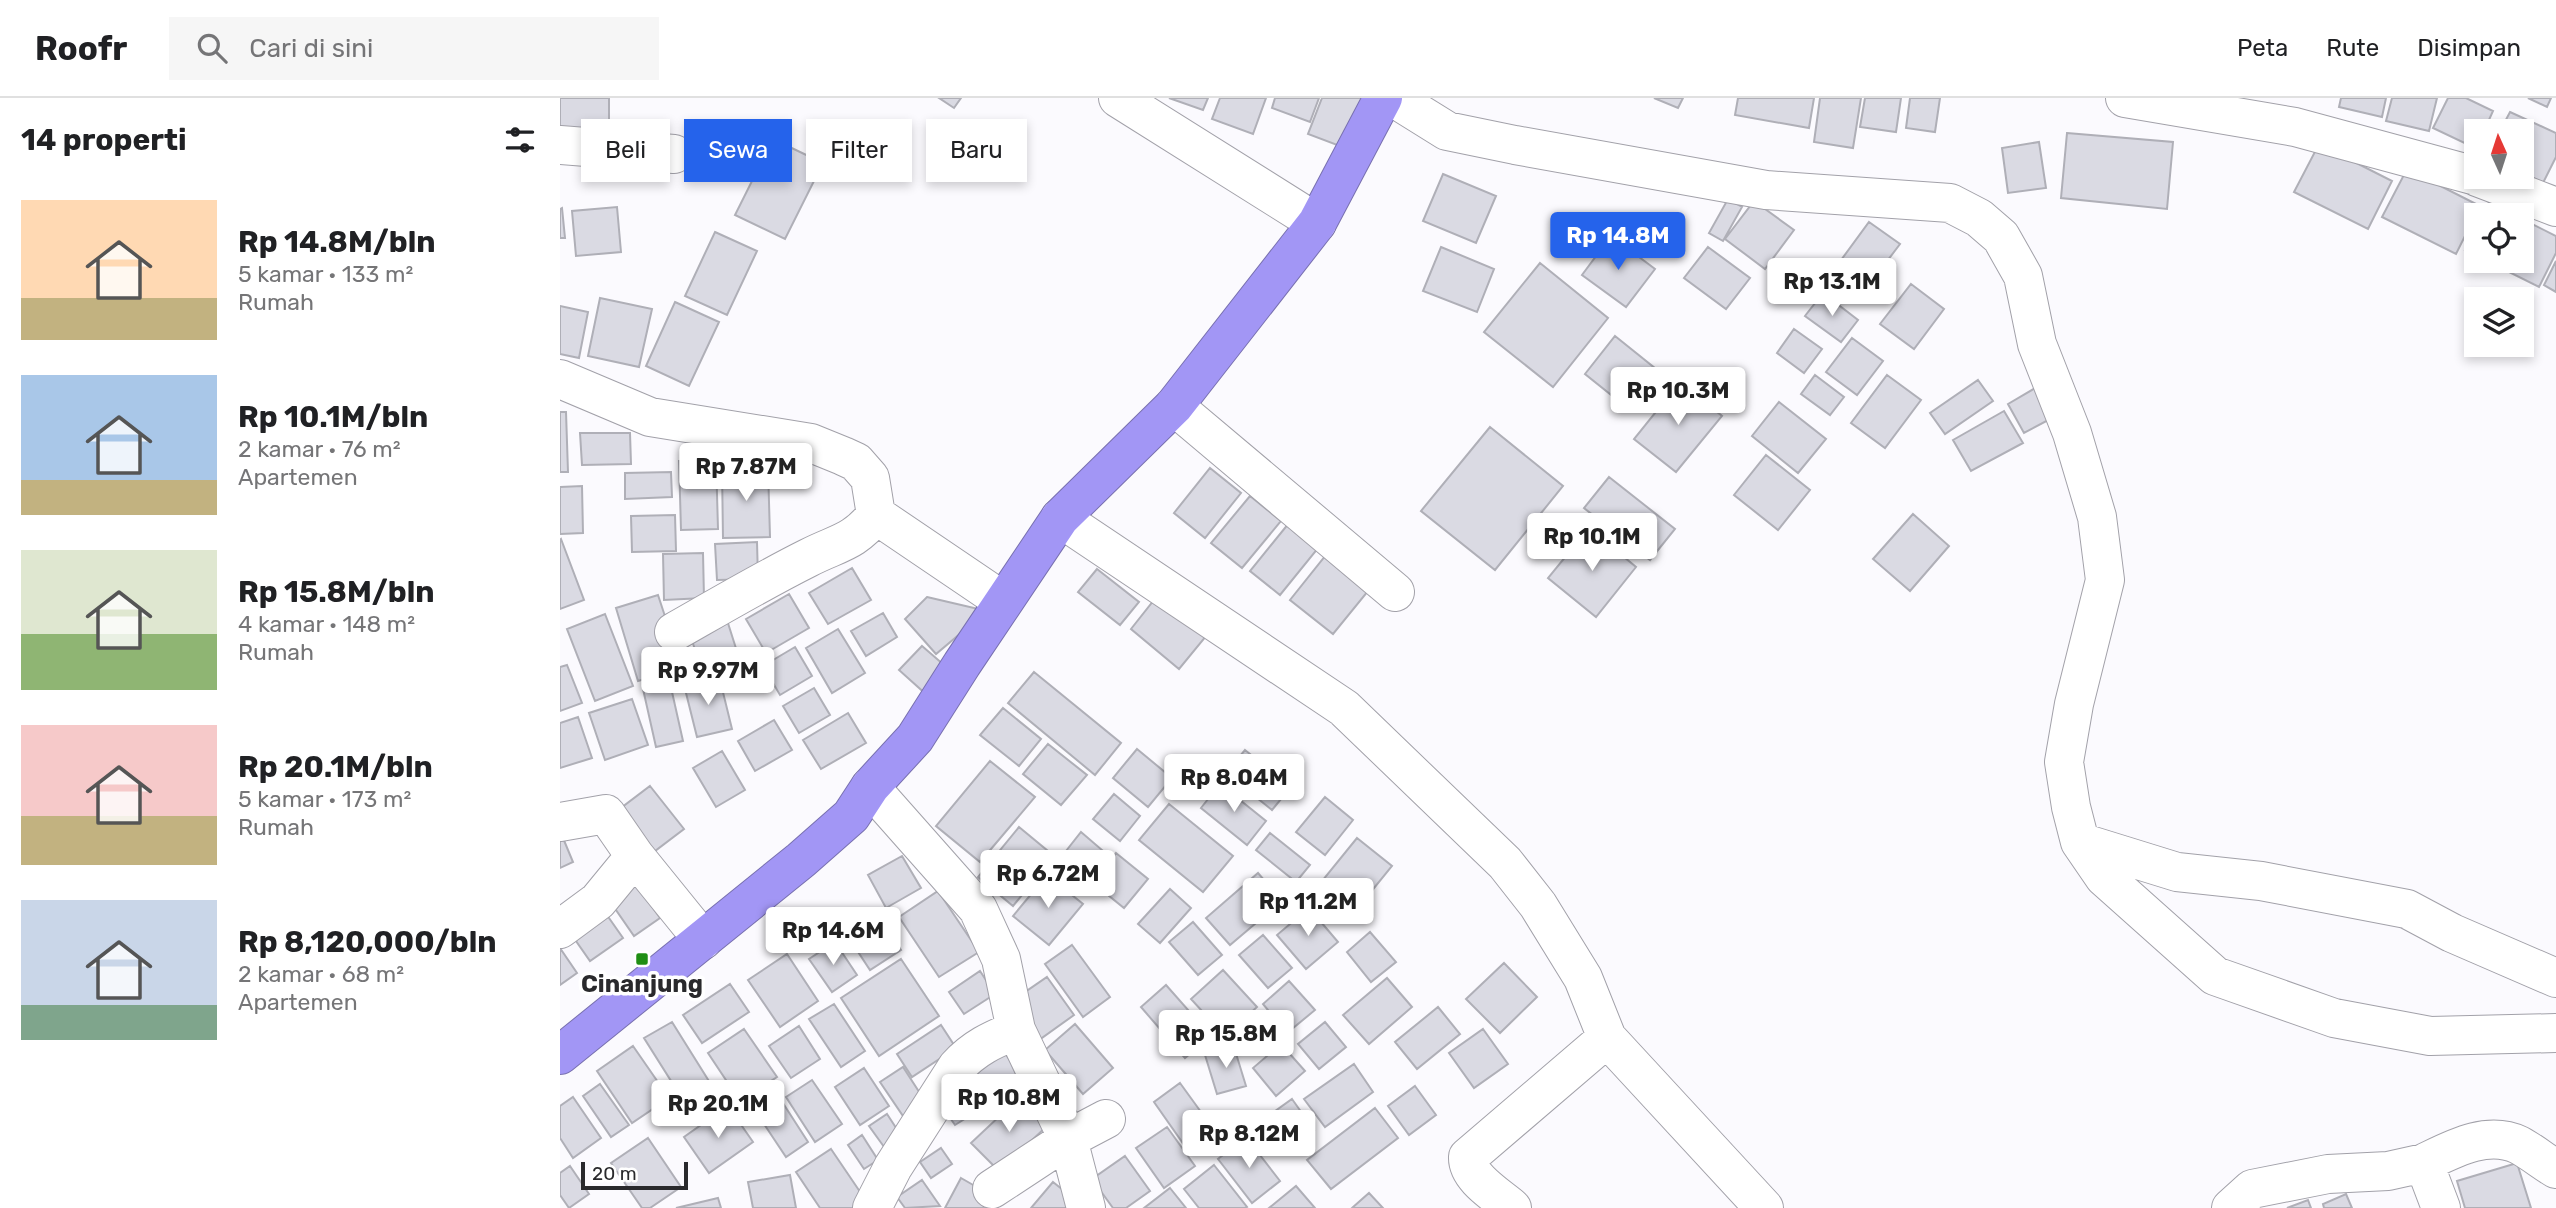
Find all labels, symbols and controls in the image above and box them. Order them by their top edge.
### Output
search box [169,17,659,80]
text: Roofr [35,29,127,68]
icon: search [193,29,231,67]
text: Cari di sini [249,33,373,64]
text: Peta [2237,34,2288,62]
text: Rute [2326,34,2379,62]
text: Disimpan [2417,34,2521,62]
chip: Beli [581,119,670,182]
chip: Sewa [684,119,792,182]
chip: Filter [806,119,912,182]
chip: Baru [926,119,1027,182]
north arrow [2464,119,2534,189]
map controls [2464,119,2534,357]
icon: filters [501,121,539,159]
text: 14 properti [21,122,187,158]
button: locate [2464,203,2534,273]
pin: Rp 14.8M [1546,212,1690,272]
text: Rp 14.8M [1566,221,1670,249]
text: Rp 14.8M/bln [238,224,436,260]
icon: home [77,228,161,312]
pin: Rp 13.1M [1760,258,1904,318]
text: 5 kamar · 133 m² [238,260,413,288]
text: Rp 13.1M [1783,267,1881,295]
button: layers [2464,287,2534,357]
text: Rumah [238,288,314,316]
pin: Rp 10.3M [1606,368,1750,427]
text: Rp 10.3M [1627,376,1729,404]
text: Rp 10.1M/bln [238,399,428,435]
icon: home [77,403,161,487]
text: 2 kamar · 76 m² [238,435,401,463]
pin: Rp 7.87M [674,444,818,503]
text: Rp 7.87M [695,452,797,480]
text: Apartemen [238,463,358,491]
pin: Rp 10.1M [1520,514,1664,573]
text: Rp 10.1M [1543,522,1641,550]
text: Rp 15.8M/bln [238,574,435,610]
icon: home [77,578,161,662]
text: 4 kamar · 148 m² [238,610,415,638]
text: Rumah [238,638,314,666]
pin: Rp 9.97M [636,648,780,707]
text: Rp 9.97M [657,656,759,684]
text: Rp 20.1M/bln [238,749,433,785]
icon: home [77,753,161,837]
pin: Rp 8.04M [1162,754,1306,814]
text: Rp 8.04M [1180,763,1288,791]
text: 5 kamar · 173 m² [238,785,411,813]
text: Rumah [238,813,314,841]
pin: Rp 6.72M [976,850,1120,910]
text: Rp 6.72M [996,859,1100,887]
pin: Rp 11.2M [1236,878,1380,938]
text: Rp 11.2M [1259,887,1357,915]
pin: Rp 14.6M [761,908,905,967]
text: Rp 14.6M [782,916,884,944]
text: Rp 8,120,000/bln [238,924,497,960]
icon: home [77,928,161,1012]
marker: Cinanjung [634,951,650,967]
text: 2 kamar · 68 m² [238,960,404,988]
place label: Cinanjung [581,970,703,998]
text: Apartemen [238,988,358,1016]
pin: Rp 15.8M [1154,1010,1298,1070]
text: Rp 15.8M [1175,1019,1277,1047]
pin: Rp 10.8M [937,1074,1081,1134]
pin: Rp 20.1M [646,1080,790,1140]
text: Rp 10.8M [957,1083,1061,1111]
text: Rp 20.1M [667,1089,769,1117]
pin: Rp 8.12M [1177,1110,1321,1170]
text: Rp 8.12M [1198,1119,1300,1147]
scale bar [581,1159,688,1191]
text: 20 m [592,1162,637,1185]

